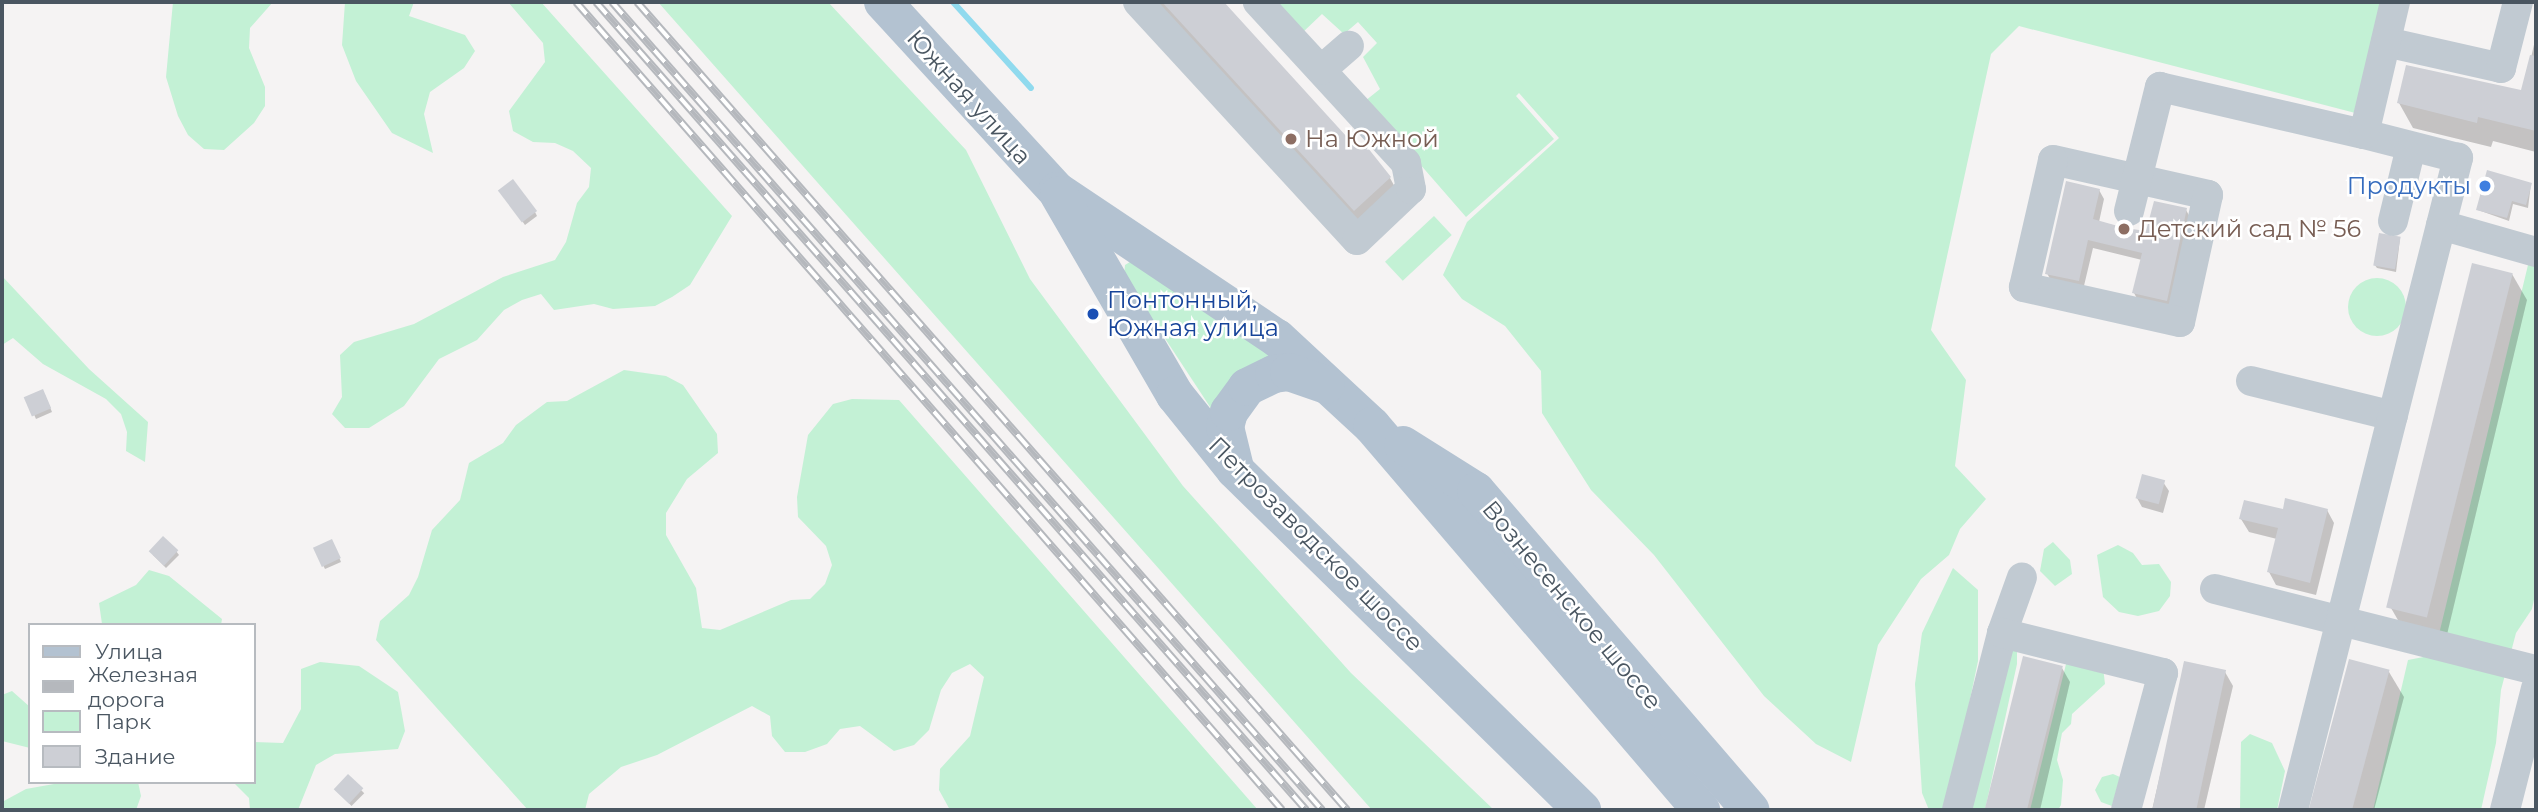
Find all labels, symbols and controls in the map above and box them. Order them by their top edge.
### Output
street label: Южная улица [901,24,1037,170]
place label: На Южной [1305,125,1439,153]
marker: На Южной [1283,131,1299,147]
place label: Продукты [2347,172,2471,200]
marker: Продукты [2477,178,2493,194]
place label: Детский сад № 56 [2138,215,2361,243]
marker: Детский сад № 56 [2116,221,2132,237]
place label: Понтонный, Южная улица [1107,286,1279,342]
marker: Понтонный, Южная улица [1085,306,1101,322]
street label: Петрозаводское шоссе [1203,431,1429,657]
street label: Вознесенское шоссе [1476,495,1668,715]
legend [28,623,256,784]
text: Улица [95,639,163,664]
text: Железная дорога [88,662,198,712]
text: Парк [95,709,151,734]
text: Здание [95,744,176,769]

